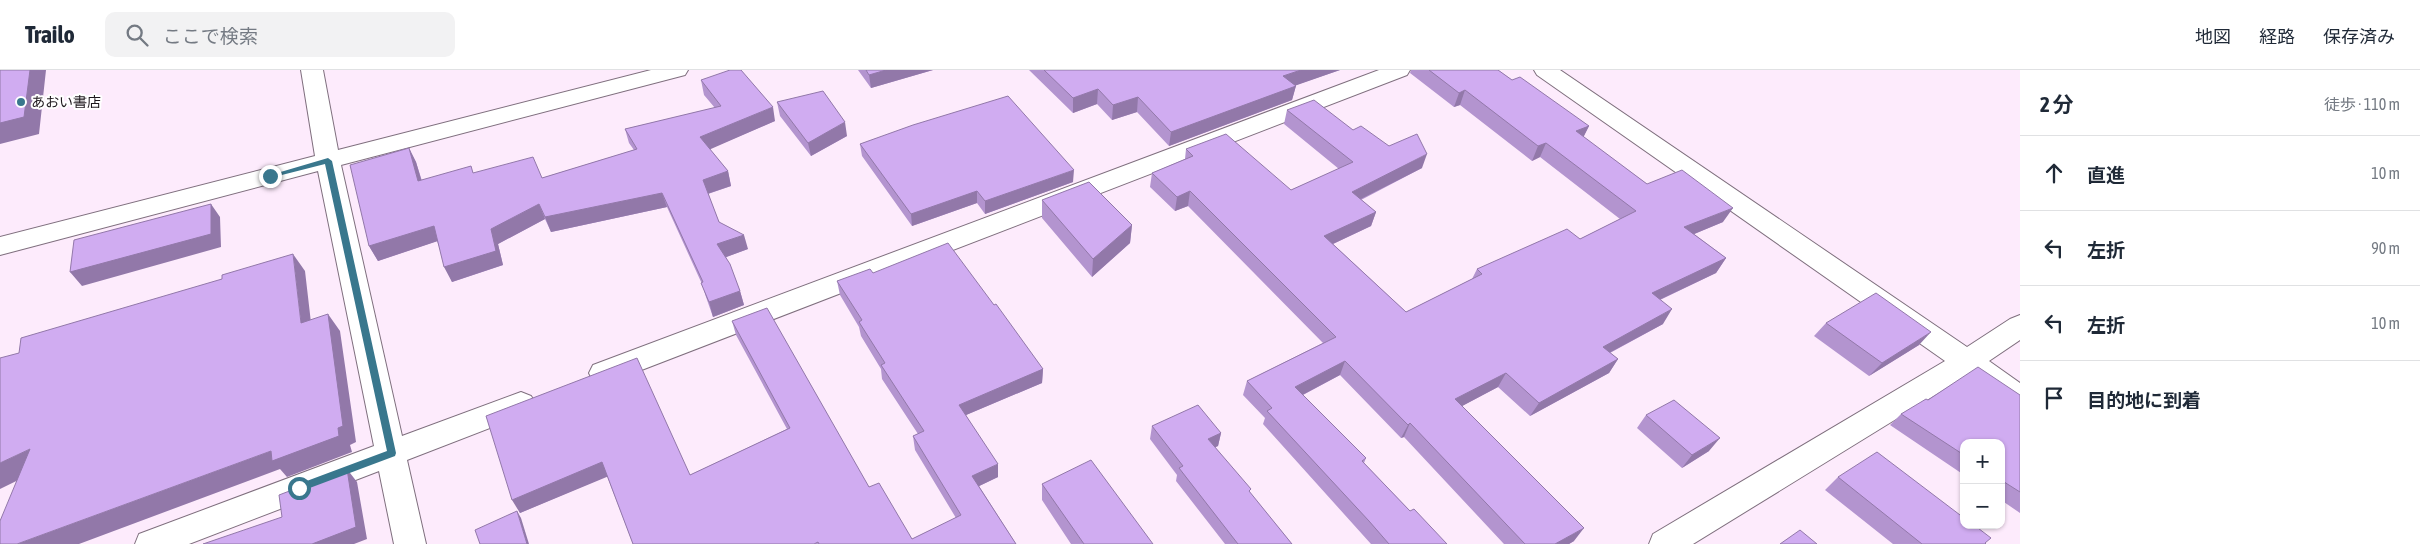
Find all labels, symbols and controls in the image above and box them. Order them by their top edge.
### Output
search box [105,12,455,57]
text: Trailo [25,21,75,48]
icon: search [123,21,151,49]
text: ここで検索 [163,25,258,47]
text: 地図 [2195,26,2231,47]
text: 経路 [2259,26,2295,47]
text: 保存済み [2323,26,2395,47]
text: 2 分 [2040,92,2074,116]
place label: あおい書店 [31,94,101,110]
text: 徒歩 · 110 m [2324,95,2400,113]
marker: あおい書店 [15,96,27,108]
icon: ahead [2040,159,2068,187]
text: 直進 [2087,164,2125,186]
text: 10 m [2371,164,2400,182]
route end [259,165,282,188]
icon: left [2040,234,2068,262]
text: 左折 [2087,239,2125,261]
text: 90 m [2371,239,2400,257]
icon: left [2040,309,2068,337]
text: 左折 [2087,314,2125,336]
text: 10 m [2371,314,2400,332]
icon: arrive [2040,384,2068,412]
text: 目的地に到着 [2087,389,2201,411]
map controls [1960,439,2005,529]
button: + [1960,439,2005,484]
route start [288,477,311,500]
button: − [1960,484,2005,529]

